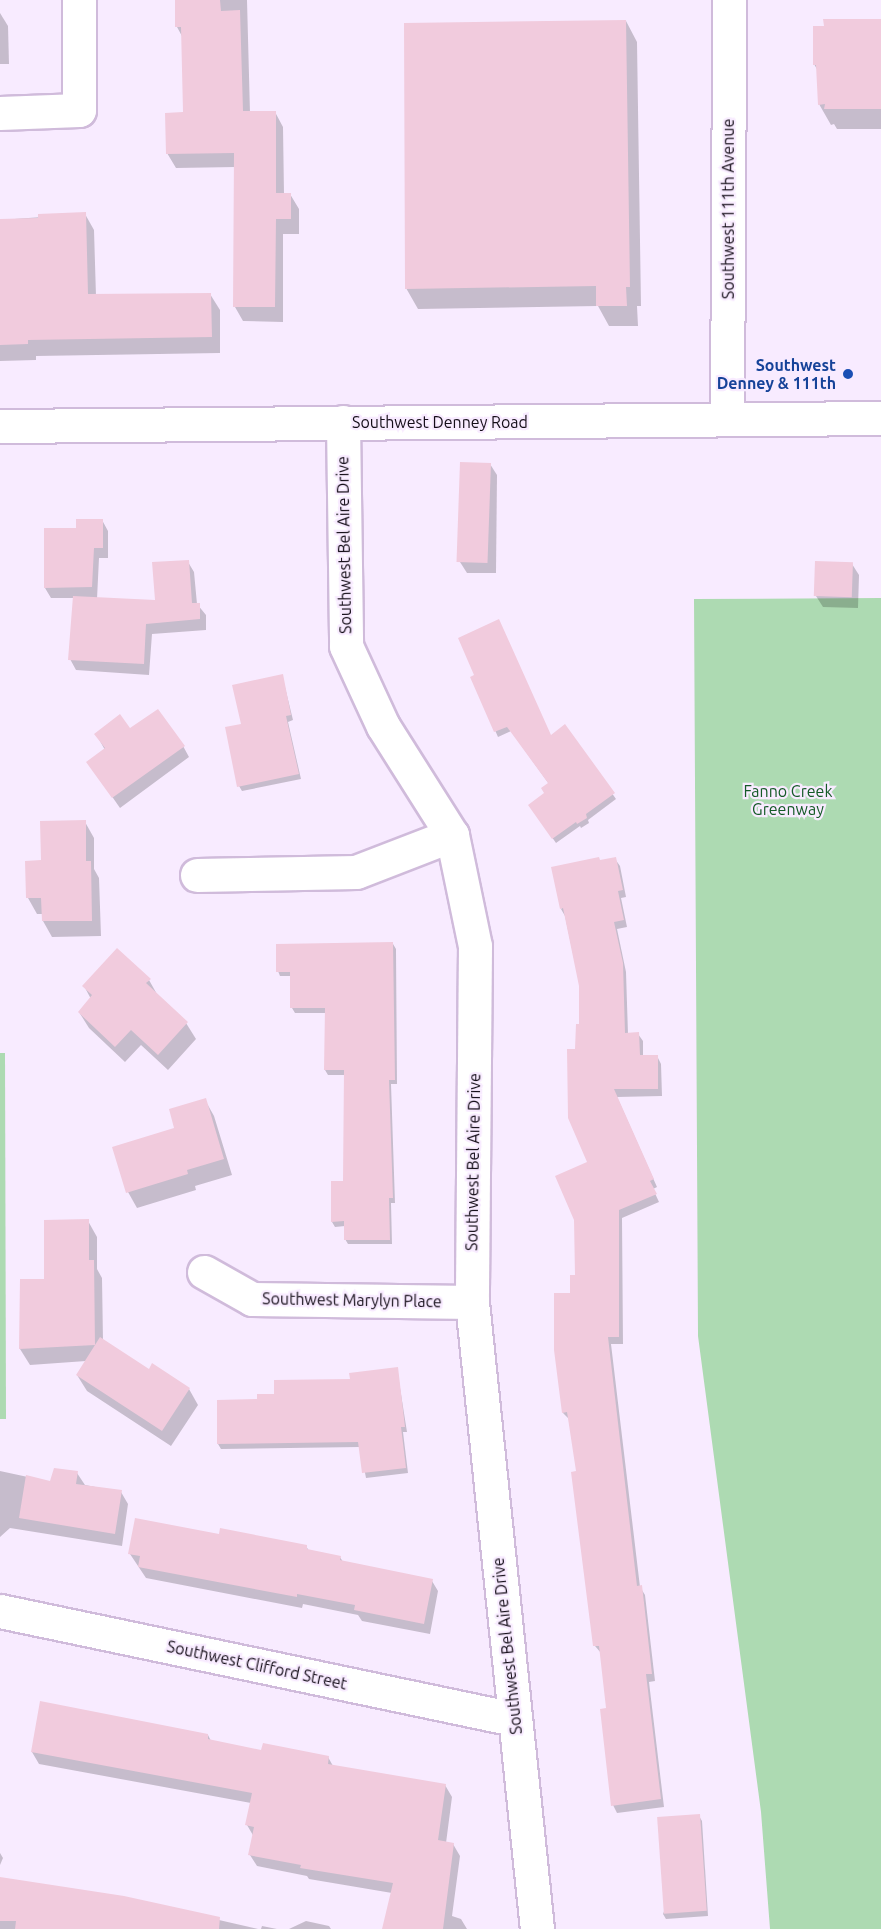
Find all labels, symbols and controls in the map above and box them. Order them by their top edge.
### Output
street label: Southwest 111th Avenue [718,119,738,299]
place label: Southwest Denney & 111th [717,355,836,393]
marker: Southwest Denney & 111th [841,367,855,381]
street label: Southwest Denney Road [352,412,528,432]
street label: Southwest Bel Aire Drive [333,456,355,634]
park label: Fanno Creek Greenway [744,781,832,819]
street label: Southwest Bel Aire Drive [462,1073,484,1251]
street label: Southwest Marylyn Place [262,1289,442,1311]
street label: Southwest Bel Aire Drive [488,1557,526,1735]
street label: Southwest Clifford Street [165,1637,349,1693]

